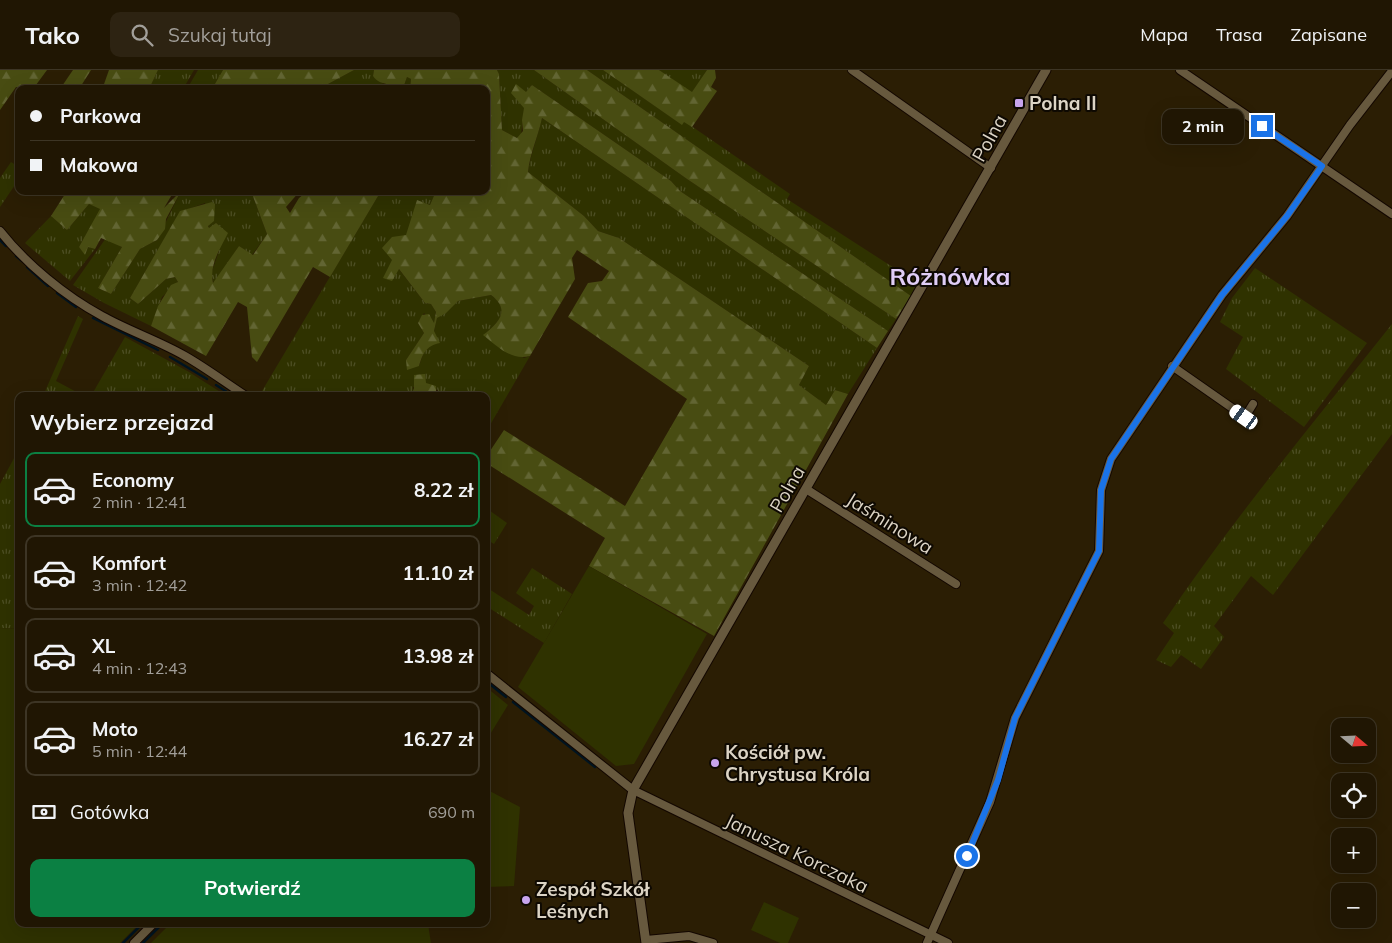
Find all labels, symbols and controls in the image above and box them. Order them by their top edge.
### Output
search box [110,12,460,57]
text: Tako [25,20,80,50]
icon: search [128,21,156,49]
text: Szukaj tutaj [168,23,272,47]
text: Mapa [1140,23,1188,46]
text: Trasa [1216,23,1263,46]
text: Zapisane [1291,23,1367,46]
place label: Polna II [1029,91,1097,115]
marker: Polna II [1013,97,1025,109]
text: Parkowa [60,104,141,128]
callout: 2 min [1162,108,1244,144]
street label: Polna [966,110,1012,166]
route end [1251,115,1273,137]
text: 2 min [1182,116,1224,136]
text: Makowa [60,153,138,177]
district label: Różnówka [890,261,1010,291]
car [1227,402,1260,432]
text: Wybierz przejazd [30,408,214,436]
street label: Polna [764,461,810,517]
icon: car [32,467,77,512]
text: Economy [92,468,174,492]
text: 8.22 zł [414,478,473,502]
street label: Jaśminowa [842,487,938,559]
text: 2 min · 12:41 [92,492,187,512]
icon: car [32,550,77,595]
text: Komfort [92,551,166,575]
text: 11.10 zł [403,561,473,585]
text: 3 min · 12:42 [92,575,187,595]
icon: car [32,633,77,678]
text: XL [92,634,115,658]
text: 13.98 zł [403,644,473,668]
text: 4 min · 12:43 [92,658,187,678]
icon: car [32,716,77,761]
text: Moto [92,717,138,741]
north arrow [1331,718,1376,762]
map controls [1331,718,1376,928]
text: 16.27 zł [403,727,473,751]
place label: Kościół pw. Chrystusa Króla [725,740,870,786]
text: 5 min · 12:44 [92,741,187,761]
marker: Kościół pw. Chrystusa Króla [709,757,721,769]
button: locate [1331,773,1376,818]
icon: cash [30,798,58,826]
text: Gotówka [70,800,150,824]
text: 690 m [428,802,475,822]
street label: Janusza Korczaka [721,808,873,898]
button: + [1331,828,1376,873]
route start [956,845,978,867]
button: Potwierdź [30,859,475,917]
place label: Zespół Szkół Leśnych [536,877,650,923]
button: − [1331,883,1376,928]
marker: Zespół Szkół Leśnych [520,894,532,906]

